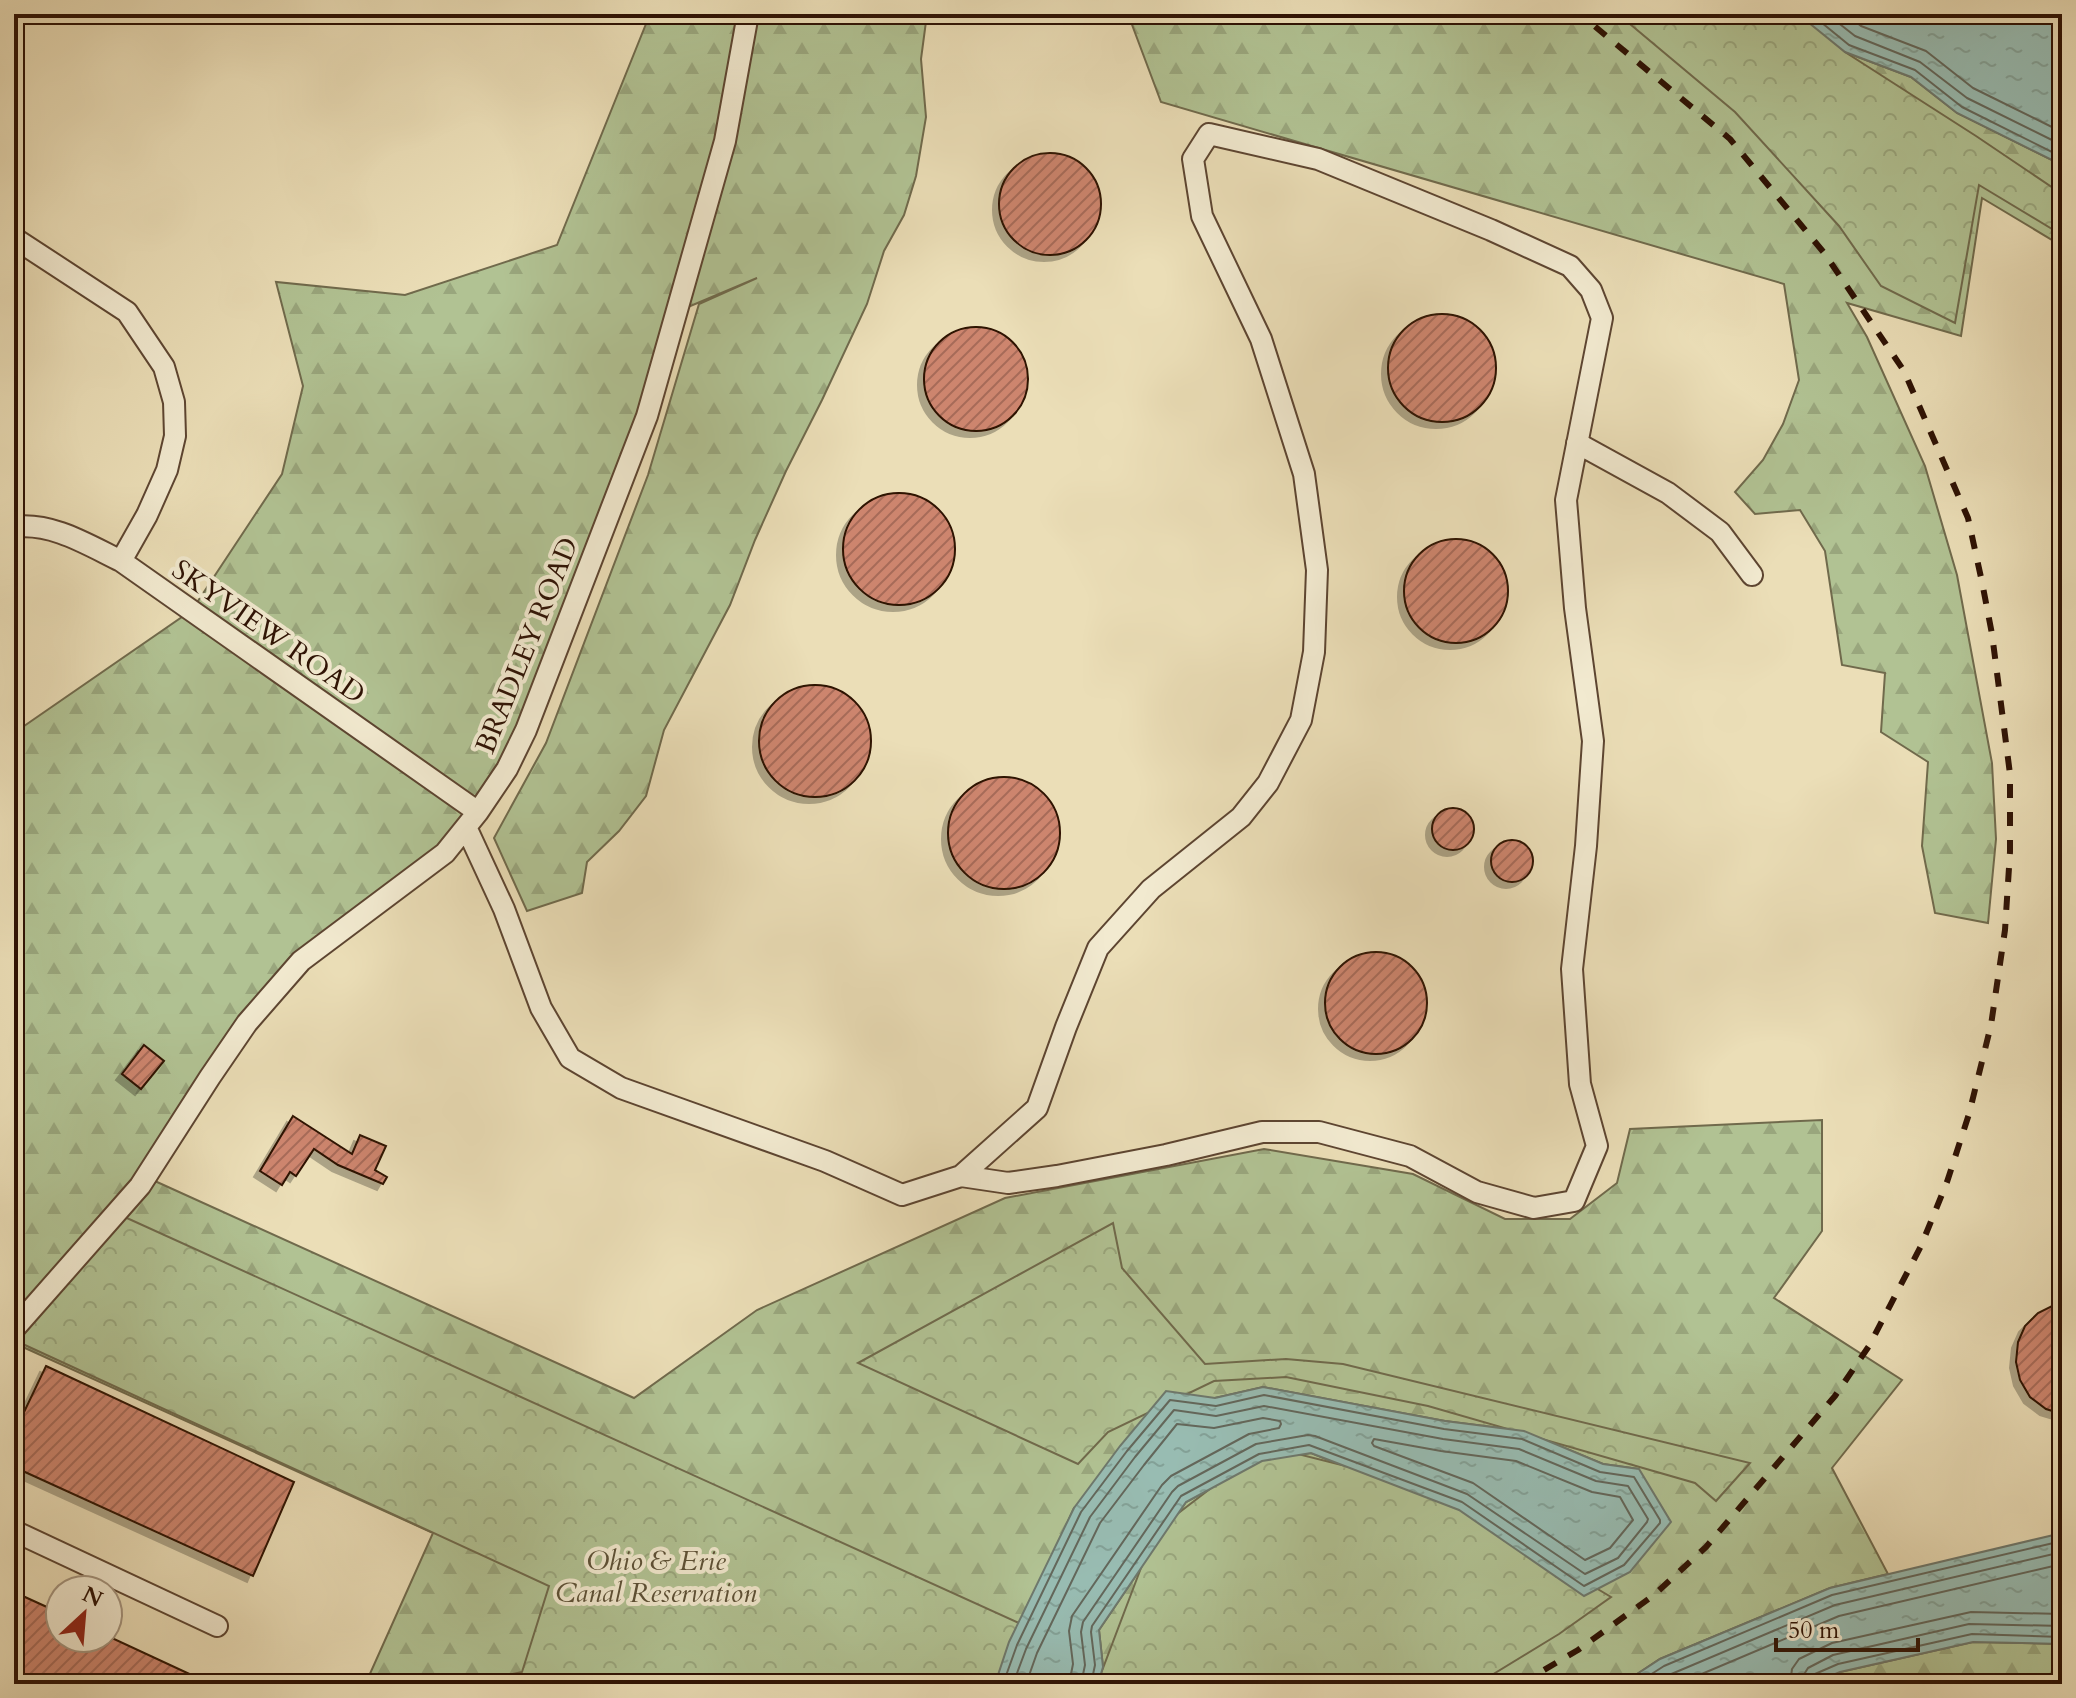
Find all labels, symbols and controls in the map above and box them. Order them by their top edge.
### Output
street label: BRADLEY ROAD [466,532,588,759]
street label: SKYVIEW ROAD [164,551,373,713]
park label: Ohio & Erie Canal Reservation [555,1542,757,1612]
north arrow [44,1574,124,1654]
text: N [77,1579,107,1615]
scale bar [1776,1602,1918,1652]
text: 50 m [1788,1614,1840,1647]

